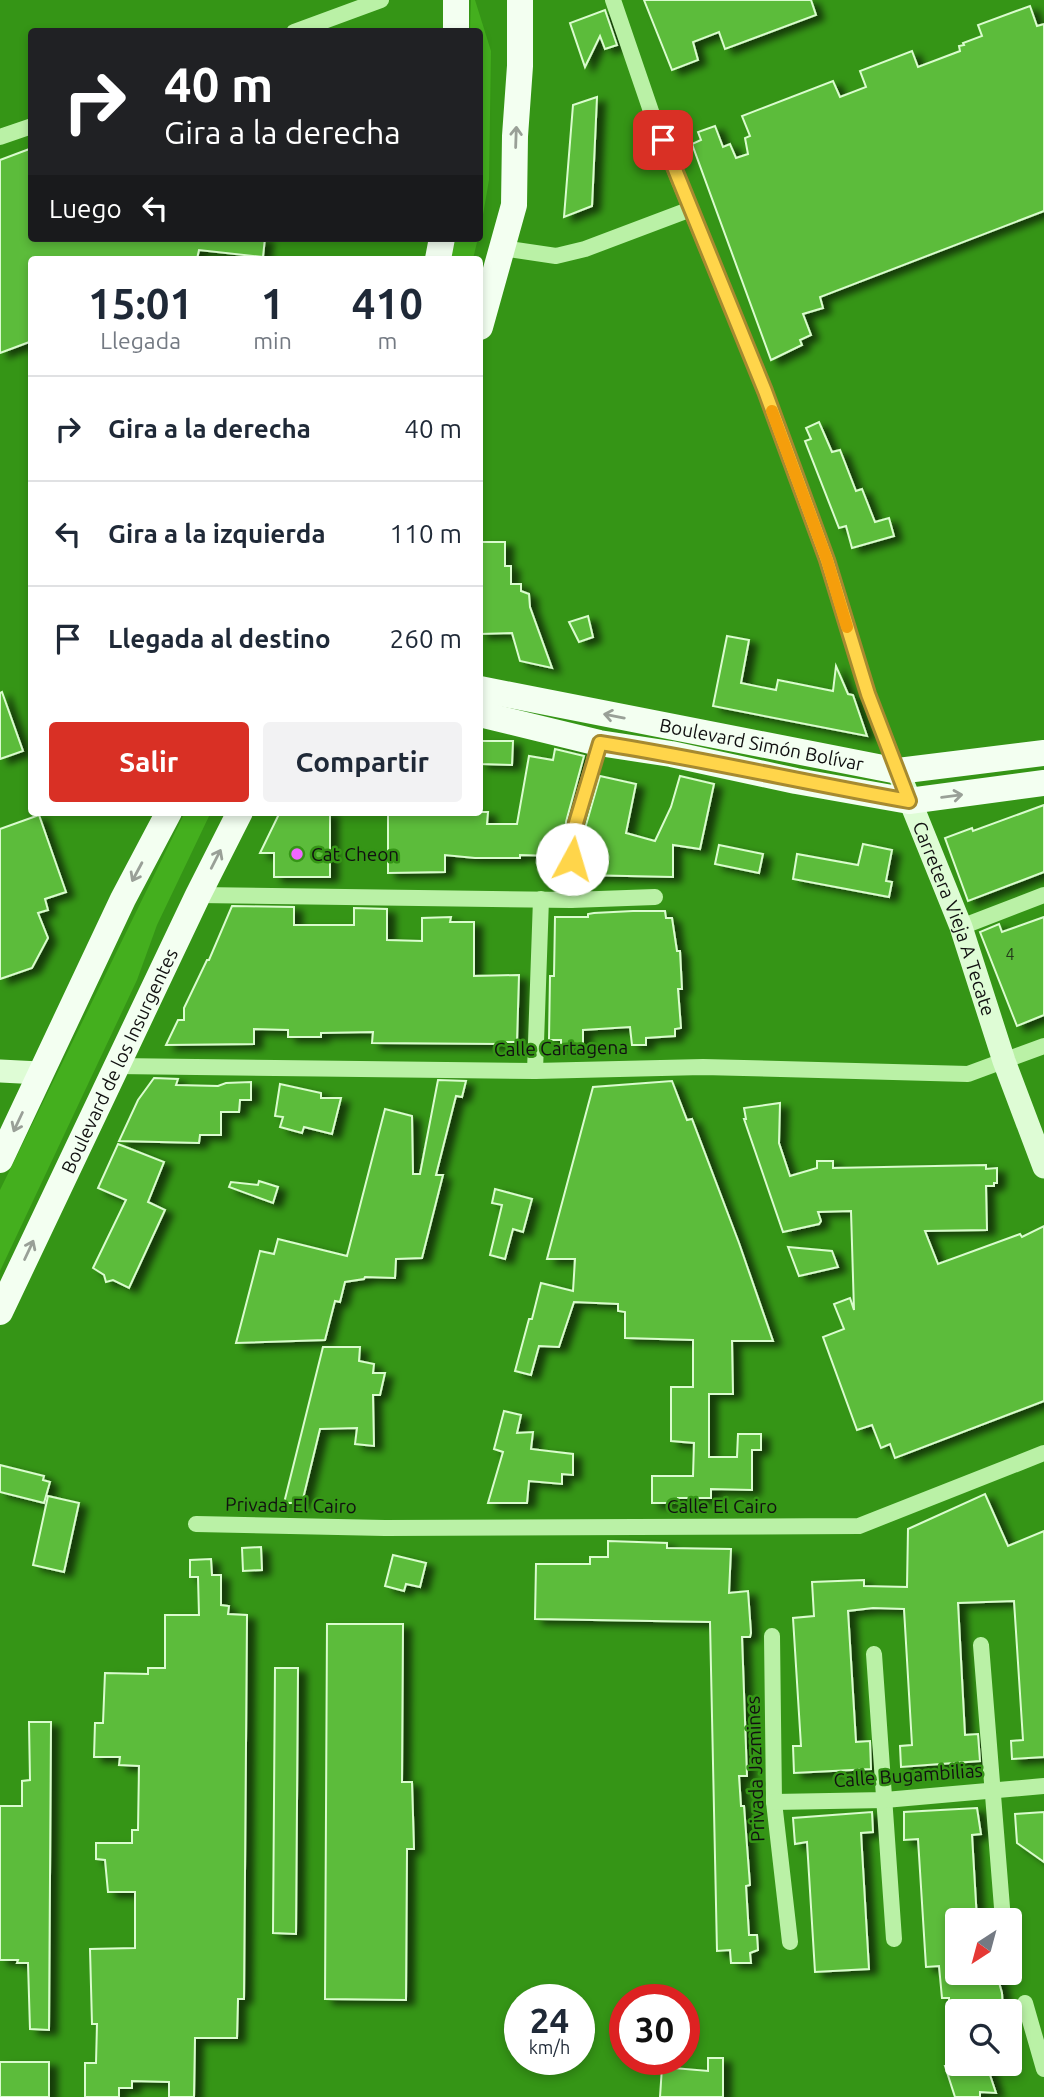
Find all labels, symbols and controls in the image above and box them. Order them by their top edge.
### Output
icon: right [49,56,140,147]
text: 40 m [164,56,273,111]
pin [633,110,693,170]
text: Gira a la derecha [164,114,401,150]
icon: arrive [644,121,682,159]
one-way arrow [509,126,522,149]
icon: left [136,189,174,227]
text: Luego [49,194,122,223]
text: 15:01 [88,280,193,327]
text: 1 [261,280,284,327]
text: 410 [352,280,423,327]
text: Llegada [100,328,181,353]
text: min [253,328,292,353]
text: m [377,328,397,353]
icon: right [49,410,87,448]
text: Gira a la derecha [108,414,311,443]
text: 40 m [404,414,462,443]
icon: left [49,515,87,553]
text: Gira a la izquierda [108,519,326,548]
text: 110 m [390,519,462,548]
icon: arrive [49,620,87,658]
text: Llegada al destino [108,624,331,653]
text: 260 m [390,624,462,653]
one-way arrow [603,708,626,722]
street label: Boulevard Simón Bolívar [658,713,866,775]
button: Salir [49,722,249,802]
button: Compartir [263,722,462,802]
one-way arrow [940,789,963,802]
street label: Carretera Vieja A Tecate [908,818,1000,1018]
position arrow [535,822,609,896]
place label: Cat Cheon [311,843,399,865]
marker: Cat Cheon [289,846,305,862]
one-way arrow [210,849,224,870]
one-way arrow [130,862,144,882]
street label: Boulevard de los Insurgentes [56,945,182,1177]
house number: 4 [1005,945,1015,963]
street label: Calle Cartagena [494,1036,628,1060]
one-way arrow [11,1111,24,1132]
one-way arrow [23,1240,36,1261]
street label: Privada El Cairo [225,1493,357,1517]
street label: Calle El Cairo [667,1495,777,1517]
street label: Privada Jazmines [741,1696,769,1842]
street label: Calle Bugambilias [833,1759,983,1791]
north arrow [945,1908,1022,1984]
map controls [945,1908,1022,2076]
speed limit sign: 30 [609,1984,700,2075]
button: search [945,1999,1022,2076]
text: 24 [530,2000,569,2040]
text: km/h [529,2037,570,2057]

